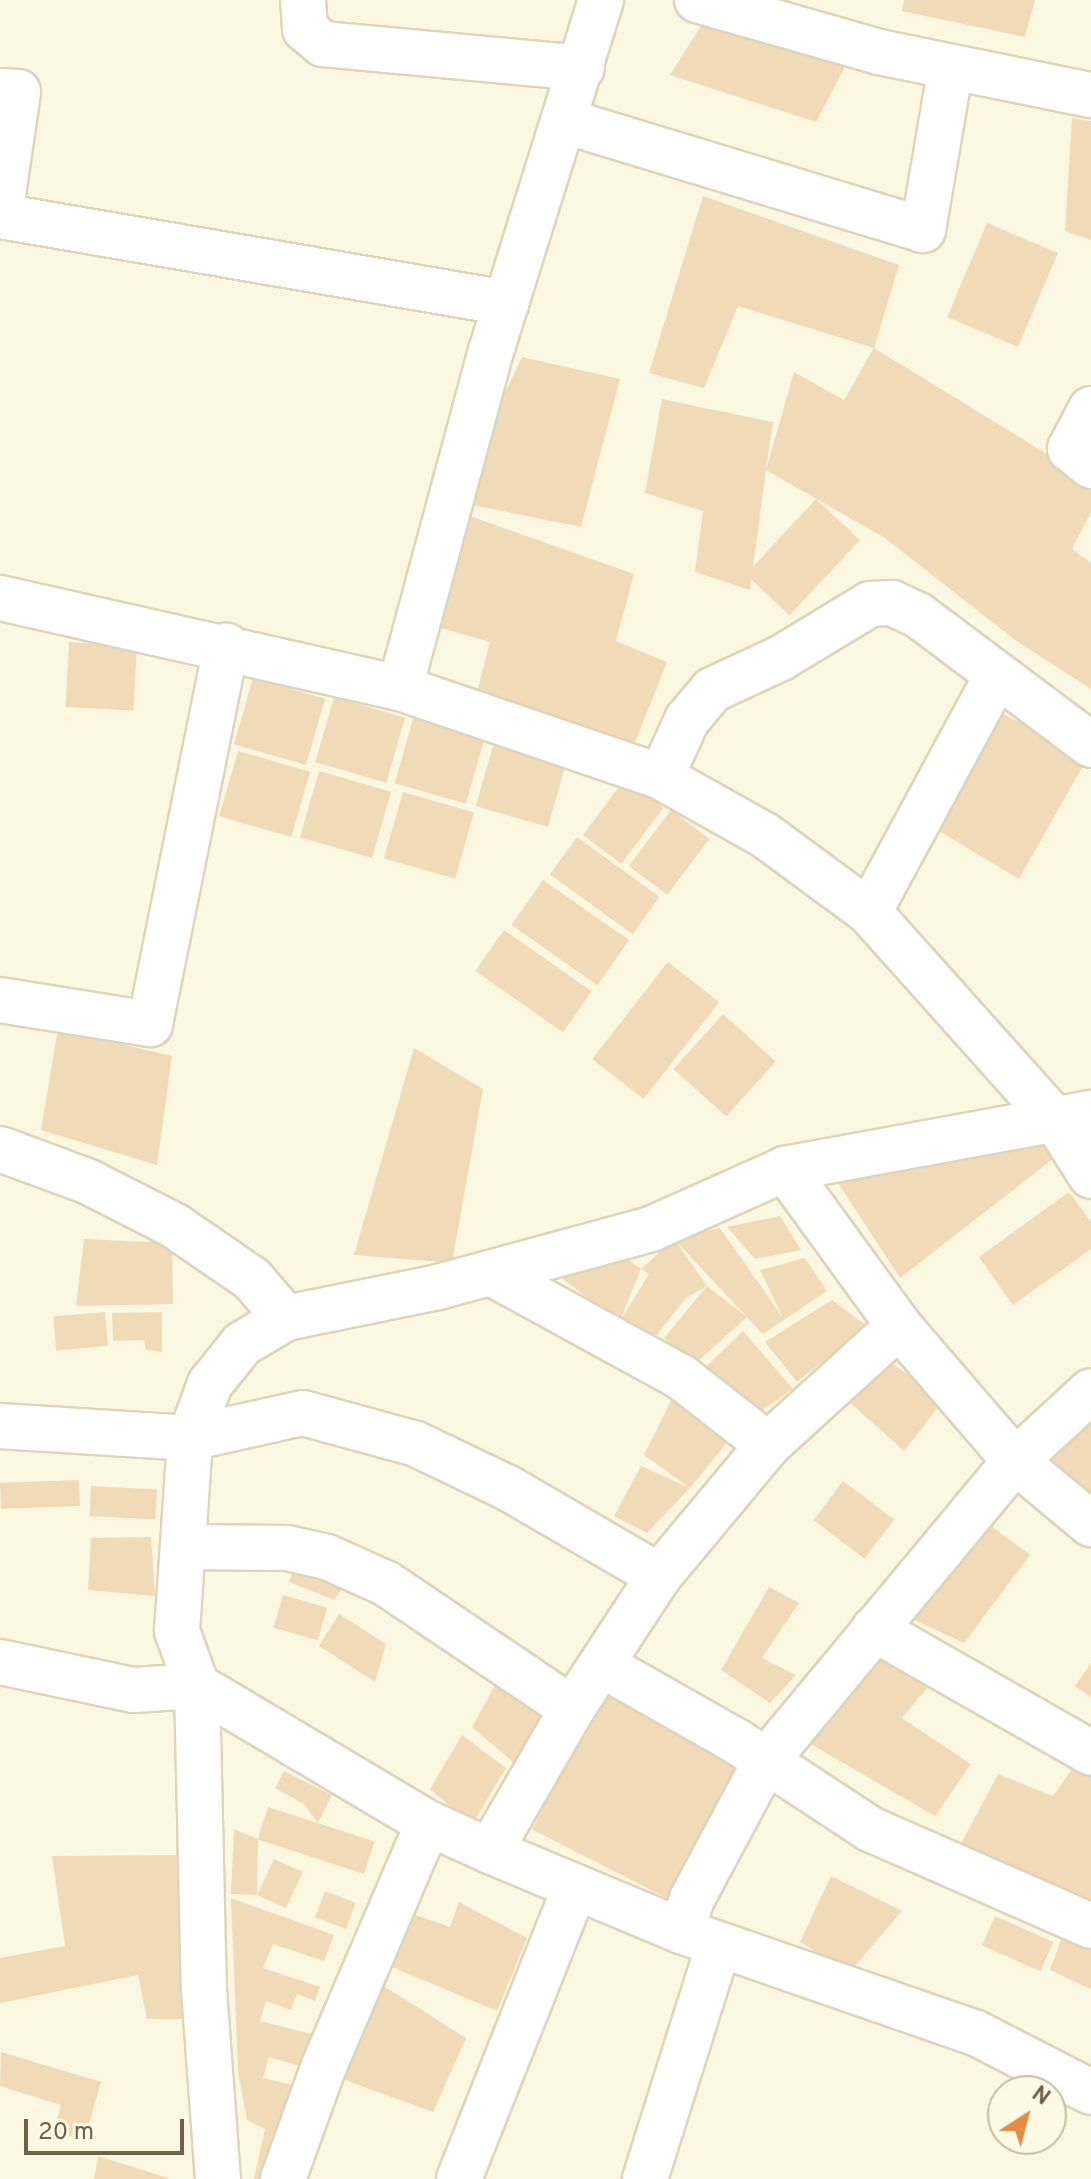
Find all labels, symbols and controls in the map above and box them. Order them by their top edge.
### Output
north arrow [987,2075,1067,2155]
text: N [1026,2081,1055,2112]
scale bar [28,2103,188,2153]
text: 20 m [38,2118,94,2148]

